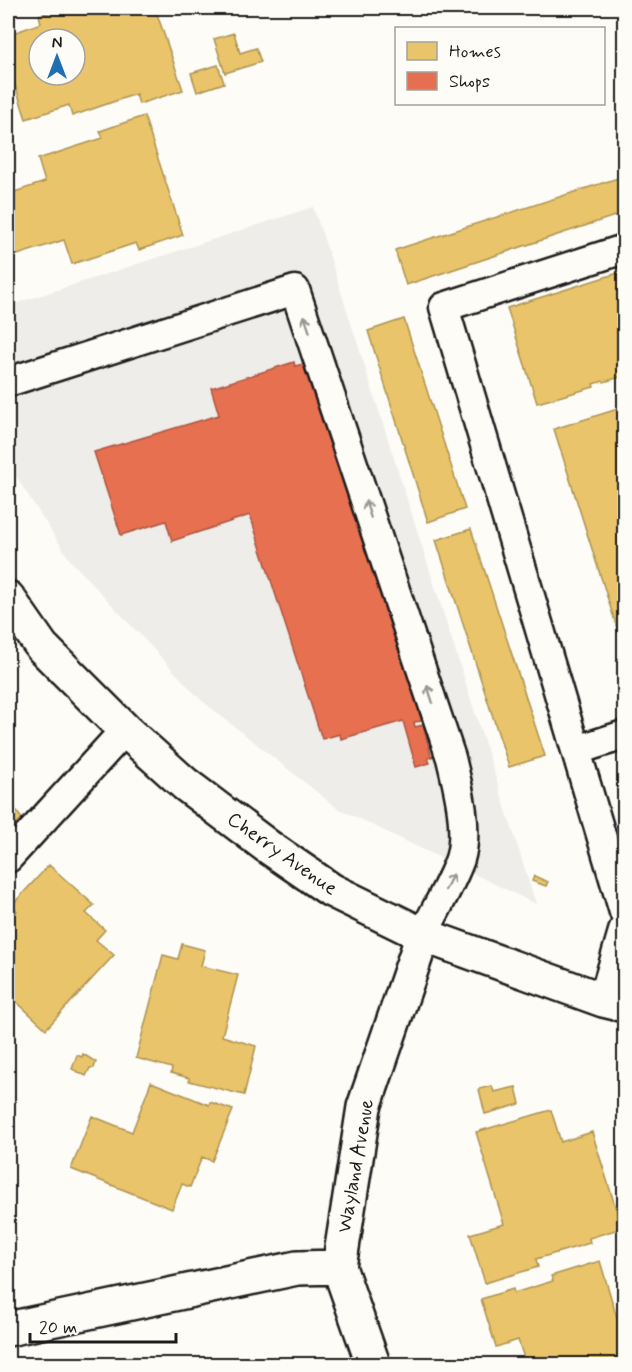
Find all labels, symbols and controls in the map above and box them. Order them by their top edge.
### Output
north arrow [27,27,87,87]
legend [395,27,605,105]
text: N [52,33,62,54]
text: Homes [449,40,501,64]
text: Shops [449,70,490,94]
one-way arrow [300,316,311,334]
one-way arrow [362,501,373,519]
one-way arrow [424,685,435,704]
street label: Cherry Avenue [221,806,343,902]
one-way arrow [443,874,455,892]
street label: Wayland Avenue [331,1097,381,1235]
scale bar [30,1306,176,1344]
text: 20 m [39,1316,77,1340]

